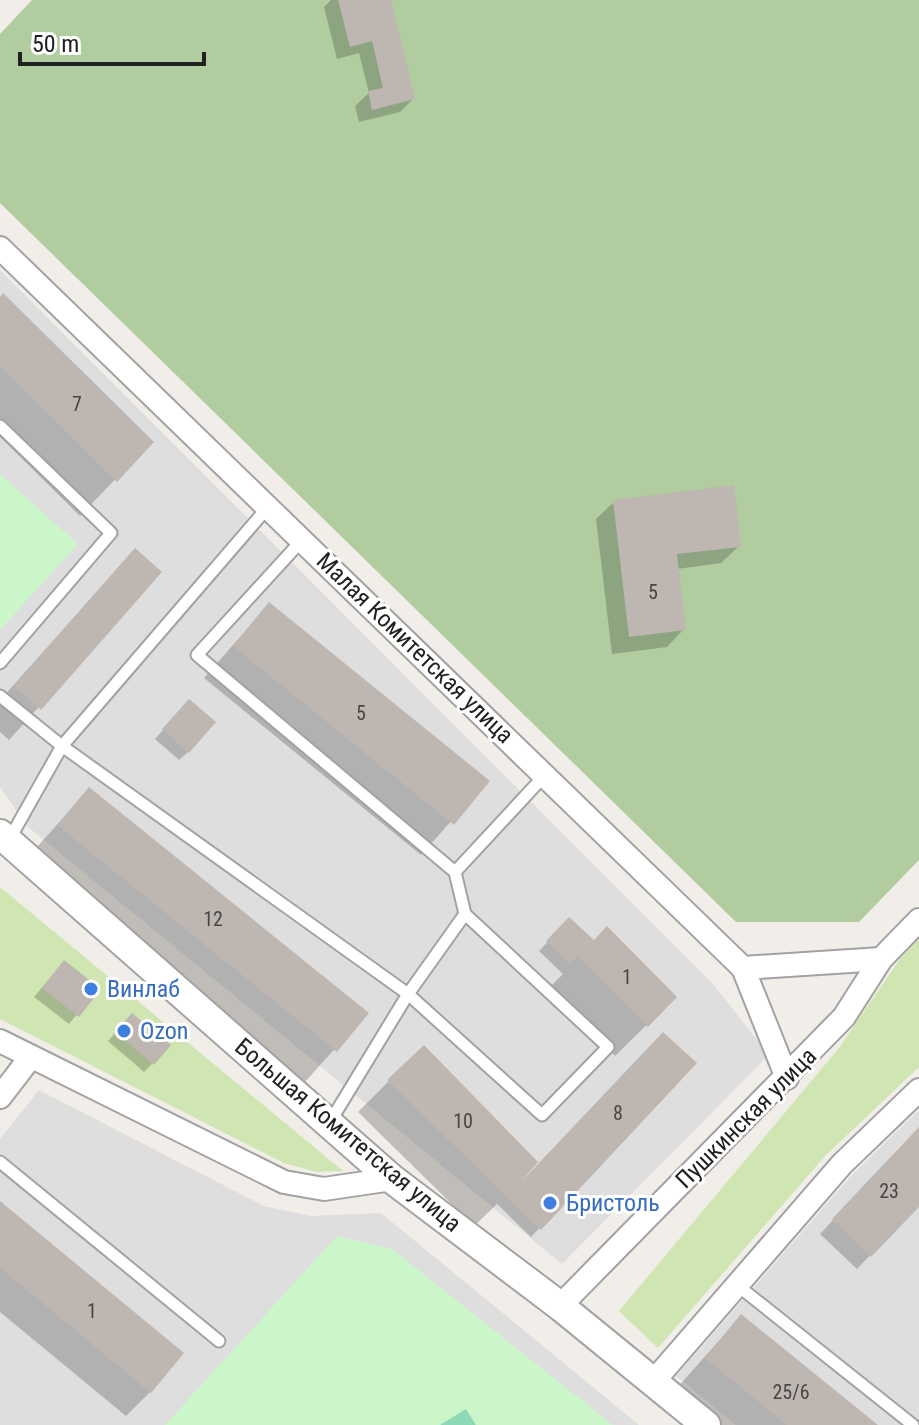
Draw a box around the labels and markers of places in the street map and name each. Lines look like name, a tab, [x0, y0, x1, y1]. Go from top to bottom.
place label: Винлаб	[107, 975, 180, 1003]
marker: Винлаб	[82, 980, 100, 998]
place label: Ozon	[140, 1017, 188, 1045]
marker: Ozon	[115, 1022, 133, 1040]
place label: Бристоль	[566, 1189, 660, 1217]
marker: Бристоль	[541, 1194, 559, 1212]

